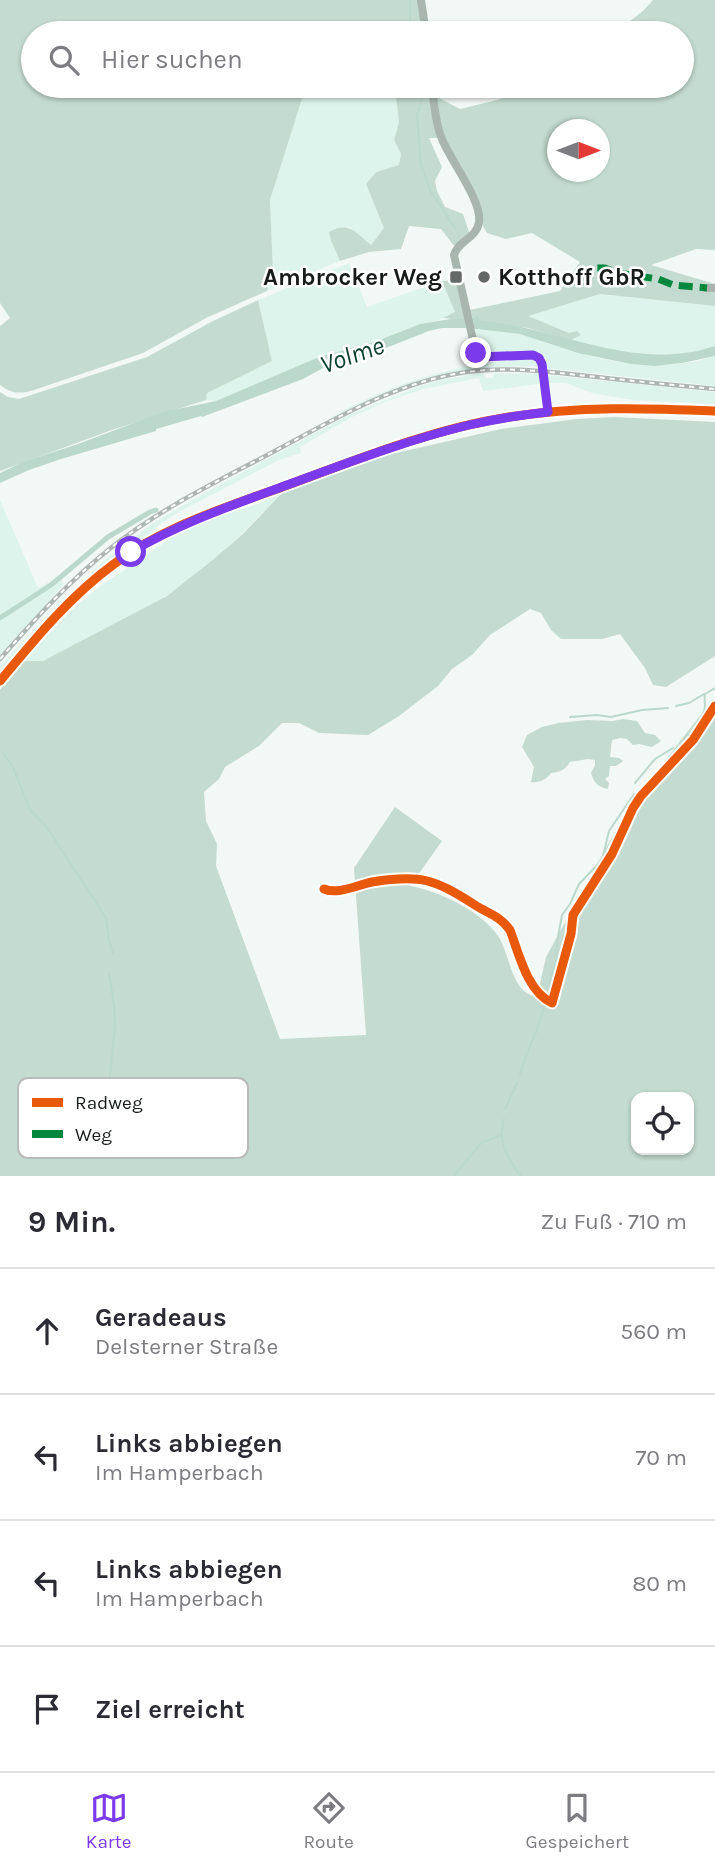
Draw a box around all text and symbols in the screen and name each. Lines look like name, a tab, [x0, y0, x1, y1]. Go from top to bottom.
search box	[21, 21, 694, 98]
icon: search	[45, 41, 83, 79]
text: Hier suchen	[101, 44, 243, 75]
north arrow	[547, 119, 610, 182]
place label: Ambrocker Weg	[263, 263, 442, 291]
place label: Kotthoff GbR	[498, 263, 645, 291]
marker: Ambrocker Weg	[448, 269, 464, 285]
marker: Kotthoff GbR	[476, 269, 492, 285]
water label: Volme	[316, 330, 388, 380]
route end	[460, 337, 491, 368]
route start	[115, 536, 146, 567]
legend	[18, 1078, 248, 1158]
text: Radweg	[75, 1092, 143, 1114]
map controls	[631, 1092, 694, 1155]
button: locate	[631, 1092, 694, 1155]
text: Weg	[75, 1124, 112, 1146]
text: 9 Min.	[28, 1204, 115, 1240]
text: Zu Fuß · 710 m	[540, 1208, 687, 1235]
text: Geradeaus	[95, 1302, 227, 1333]
icon: ahead	[28, 1312, 66, 1350]
text: 560 m	[620, 1318, 687, 1345]
text: Delsterner Straße	[95, 1333, 278, 1360]
text: Links abbiegen	[95, 1428, 283, 1459]
icon: left	[28, 1438, 66, 1476]
text: 70 m	[636, 1444, 687, 1471]
text: Im Hamperbach	[95, 1459, 264, 1486]
text: Links abbiegen	[95, 1554, 283, 1585]
icon: left	[28, 1564, 66, 1602]
text: 80 m	[632, 1570, 687, 1597]
text: Im Hamperbach	[95, 1585, 264, 1612]
icon: arrive	[28, 1690, 66, 1728]
text: Ziel erreicht	[95, 1694, 245, 1725]
tab: Karte	[86, 1789, 132, 1853]
tab: Route	[303, 1789, 354, 1853]
tab: Gespeichert	[526, 1789, 629, 1853]

